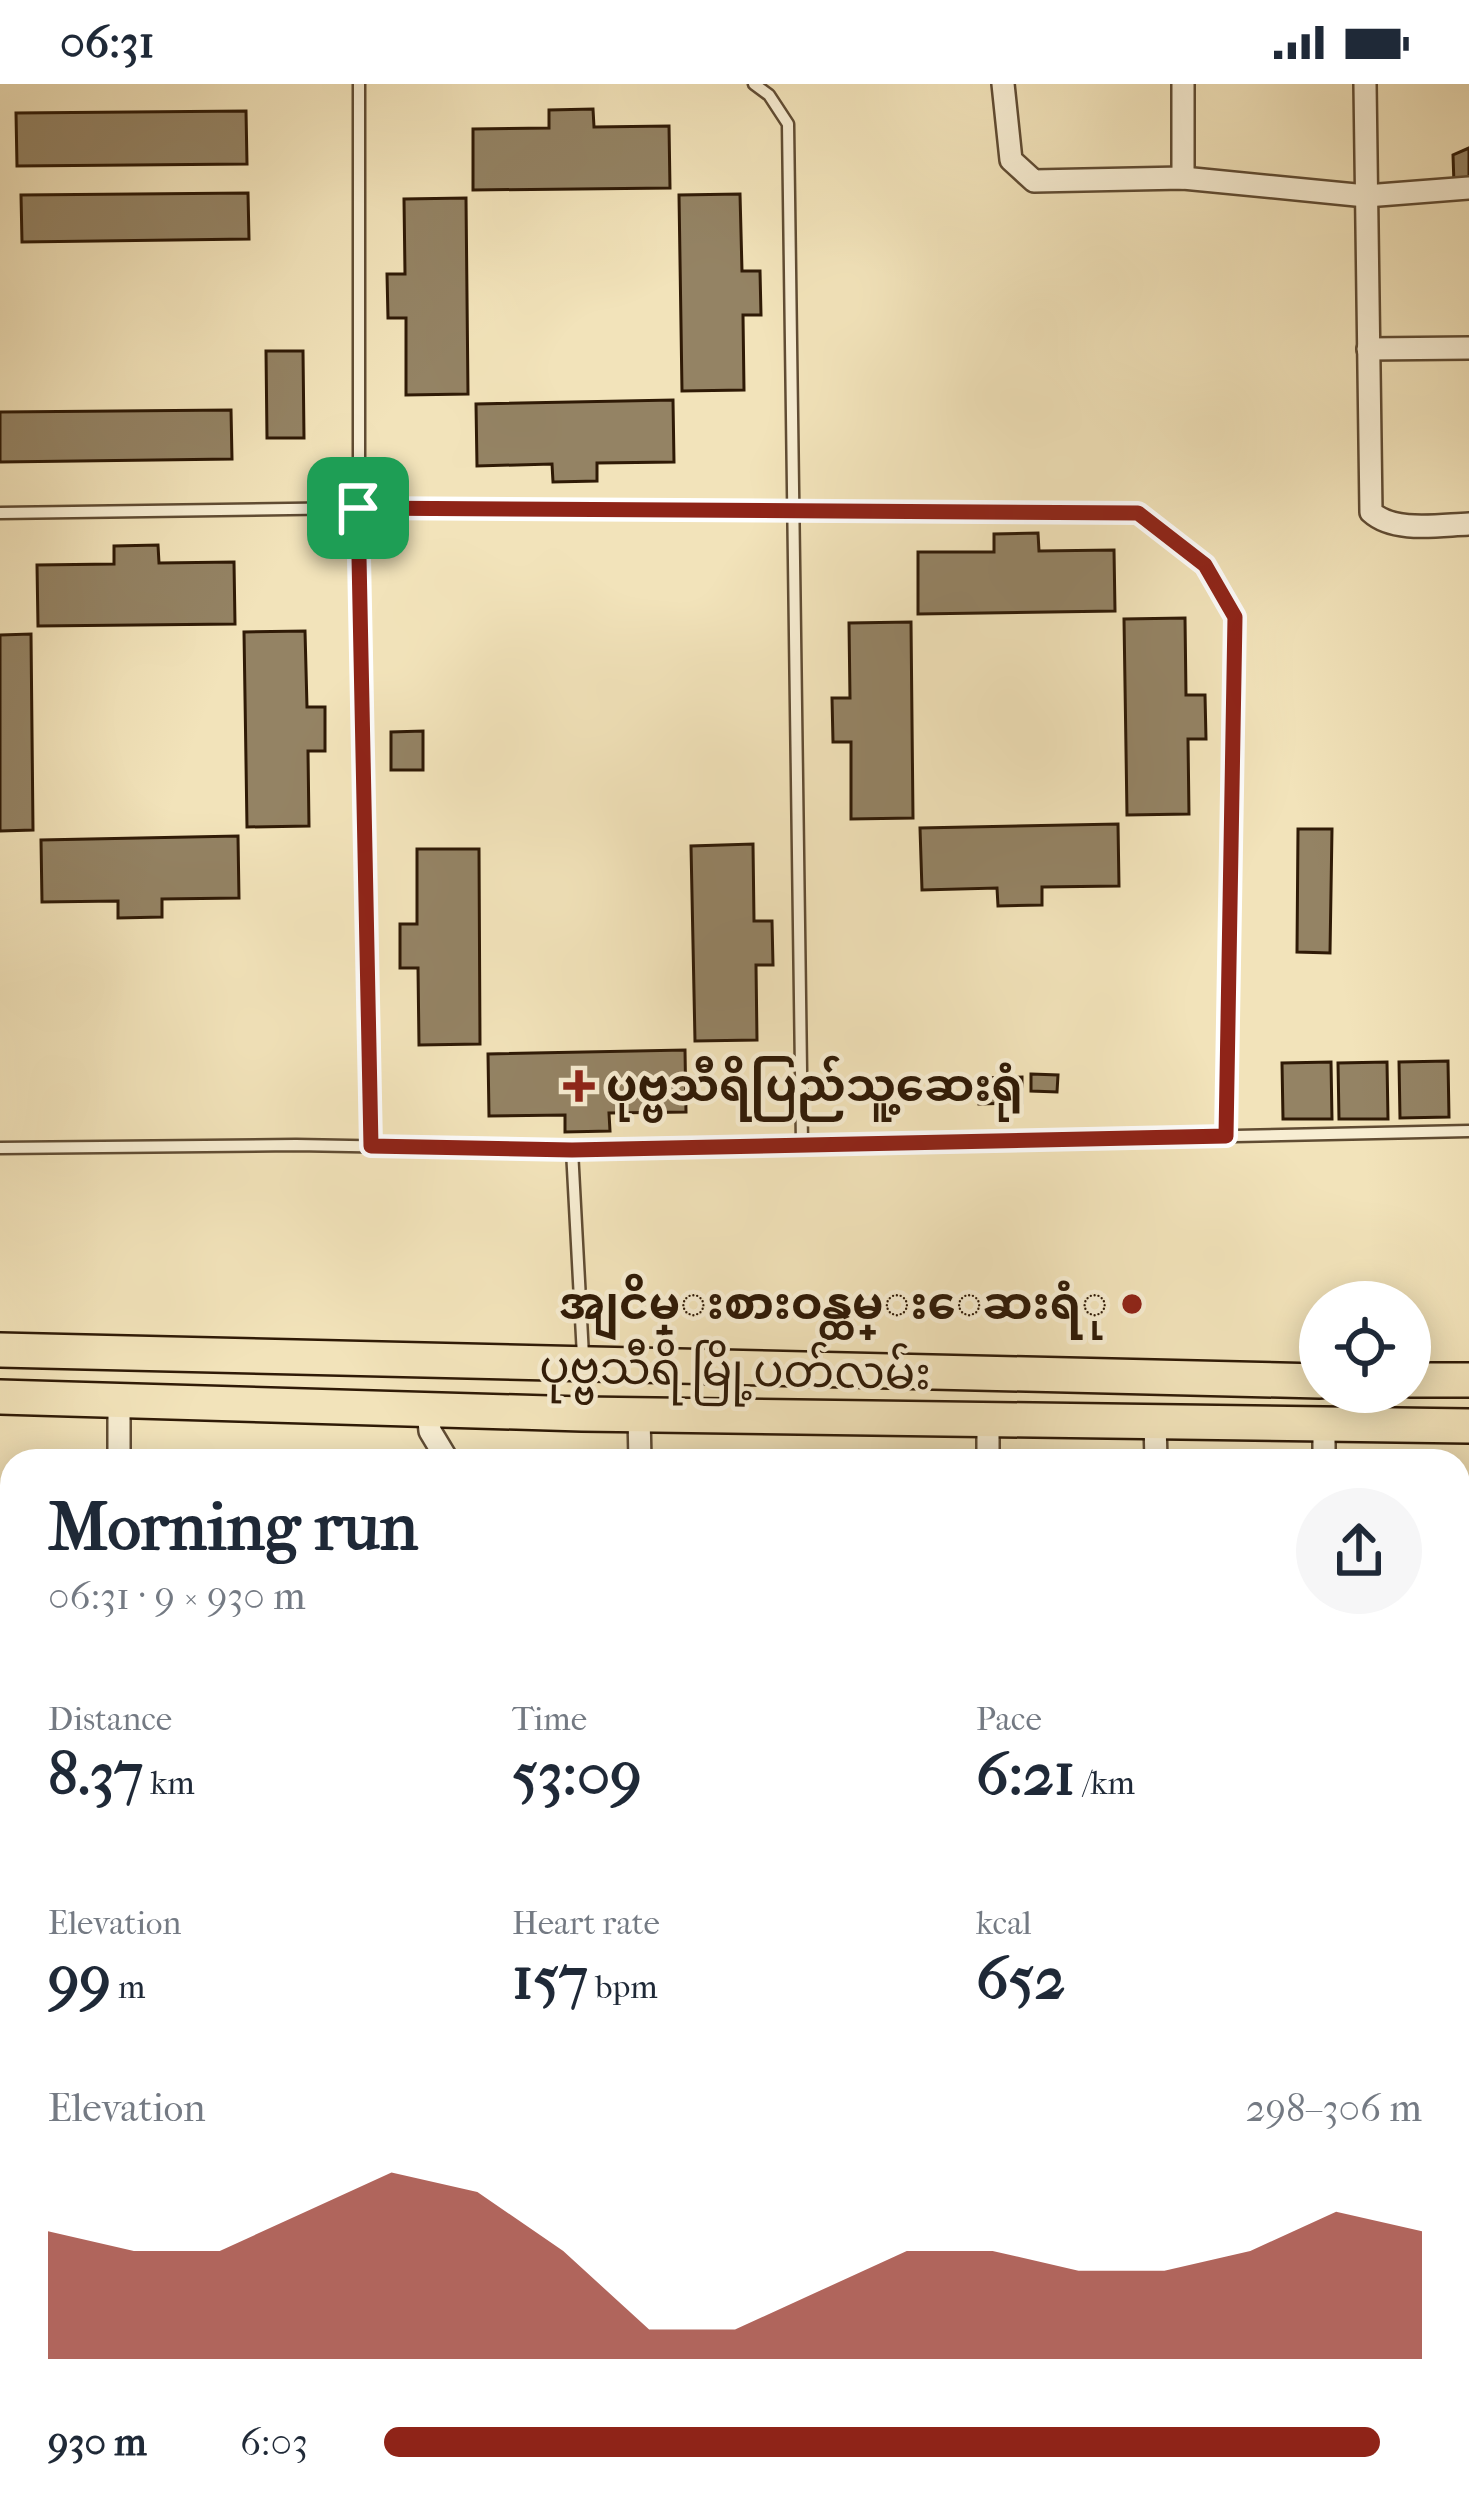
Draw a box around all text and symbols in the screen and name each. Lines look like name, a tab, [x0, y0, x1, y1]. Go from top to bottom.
text: 06:31	[60, 16, 155, 69]
pin	[307, 457, 409, 559]
icon: arrive	[325, 475, 391, 541]
place label: ပုဗ္ဗသီရိပြည်သူ့ဆေးရုံ	[606, 1055, 1023, 1123]
marker: ပုဗ္ဗသီရိပြည်သူ့ဆေးရုံ	[563, 1070, 595, 1102]
place label: အျငိမ္းစားဝန္ထမ္းေဆးရံု	[559, 1273, 1108, 1341]
map controls	[1299, 1281, 1431, 1413]
button: locate	[1299, 1281, 1431, 1413]
marker: အျငိမ္းစားဝန္ထမ္းေဆးရံု	[1119, 1291, 1145, 1317]
street label: ပုဗ္ဗသီရိ မြို့ပတ်လမ်း	[539, 1335, 931, 1411]
button: share	[1296, 1488, 1422, 1614]
text: Morning run	[48, 1489, 418, 1566]
text: 06:31 · 9 × 930 m	[48, 1573, 306, 1619]
text: Distance	[48, 1700, 172, 1739]
text: Time	[512, 1700, 587, 1739]
text: Pace	[976, 1700, 1042, 1739]
text: 8.37	[48, 1739, 143, 1810]
text: 53:09	[512, 1739, 642, 1810]
text: 6:21	[976, 1739, 1075, 1810]
text: km	[143, 1764, 195, 1803]
text: /km	[1075, 1764, 1135, 1803]
text: Elevation	[48, 1904, 181, 1943]
text: Heart rate	[512, 1904, 660, 1943]
text: kcal	[976, 1904, 1032, 1943]
text: 99	[48, 1943, 111, 2014]
text: 157	[512, 1943, 588, 2014]
text: 652	[976, 1943, 1065, 2014]
text: m	[111, 1968, 145, 2007]
text: bpm	[588, 1968, 658, 2007]
text: Elevation	[48, 2085, 206, 2131]
text: 298–306 m	[1245, 2085, 1422, 2131]
text: 930 m	[48, 2419, 147, 2465]
text: 6:03	[240, 2419, 308, 2465]

